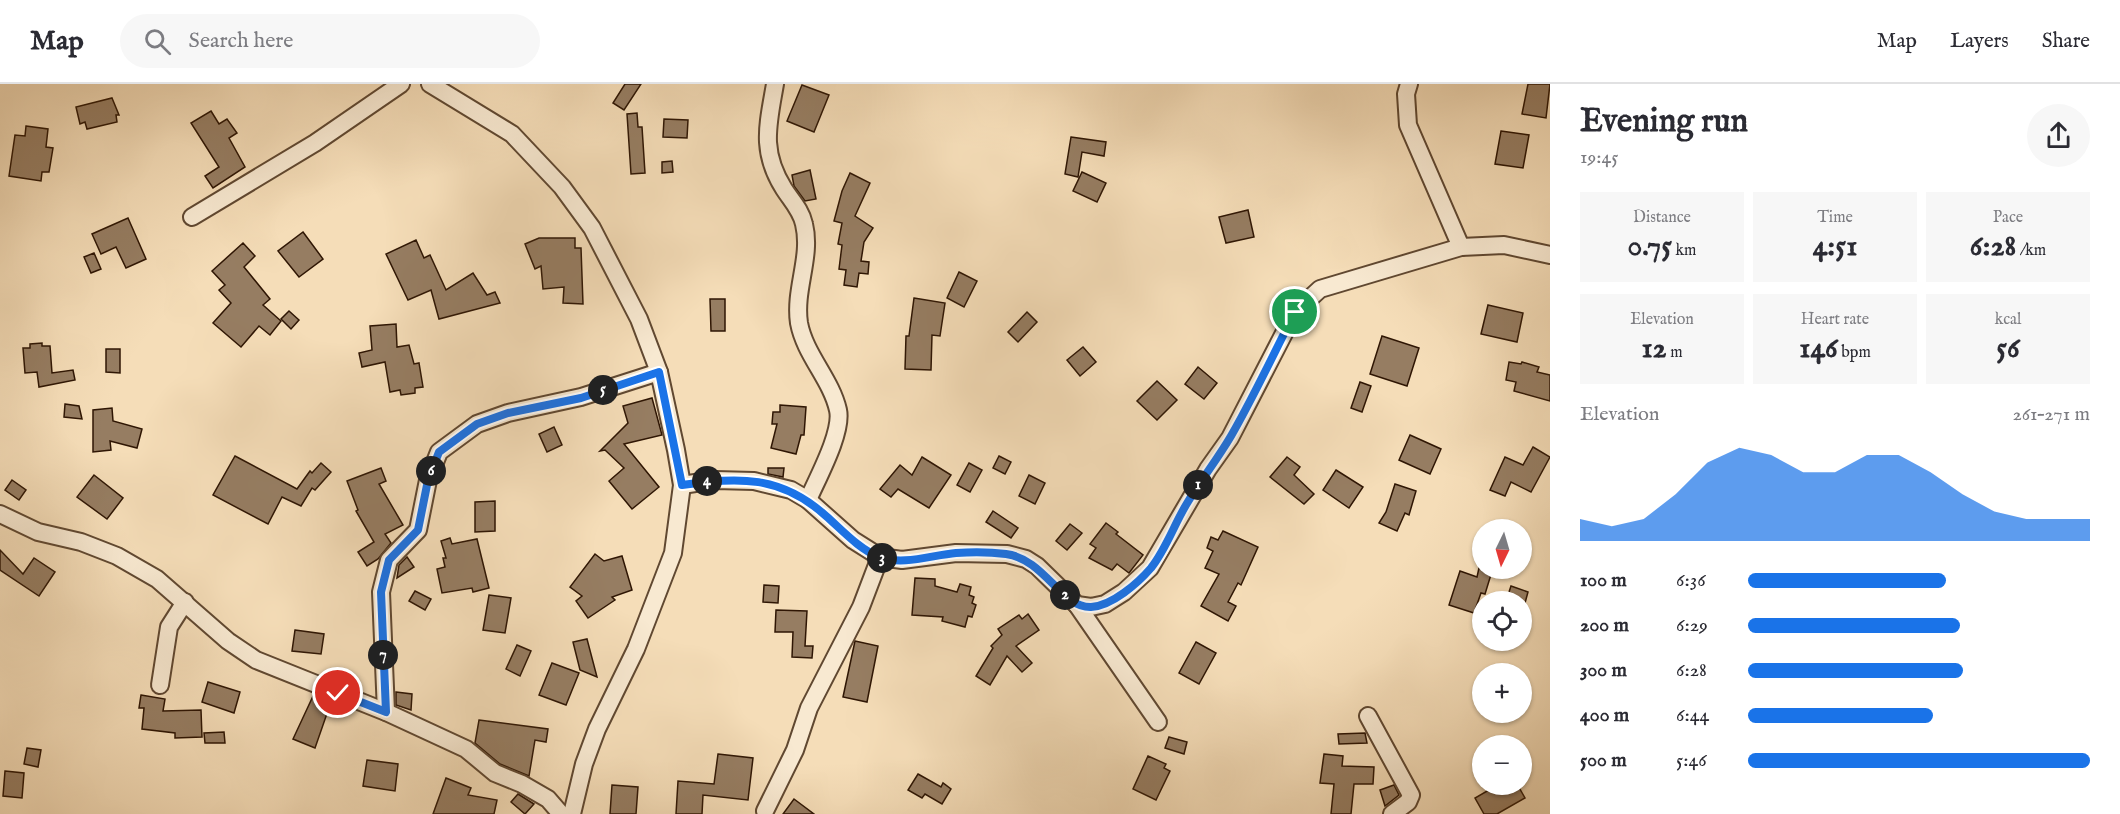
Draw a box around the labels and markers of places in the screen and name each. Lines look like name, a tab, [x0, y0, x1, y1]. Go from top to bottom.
pin	[1269, 286, 1320, 337]
pin: 5	[588, 375, 618, 405]
pin: 6	[416, 456, 446, 486]
pin: 4	[692, 466, 722, 496]
pin: 1	[1183, 470, 1213, 500]
pin: 3	[867, 543, 897, 573]
pin: 2	[1050, 580, 1080, 610]
pin: 7	[368, 640, 398, 670]
pin	[312, 667, 363, 718]

